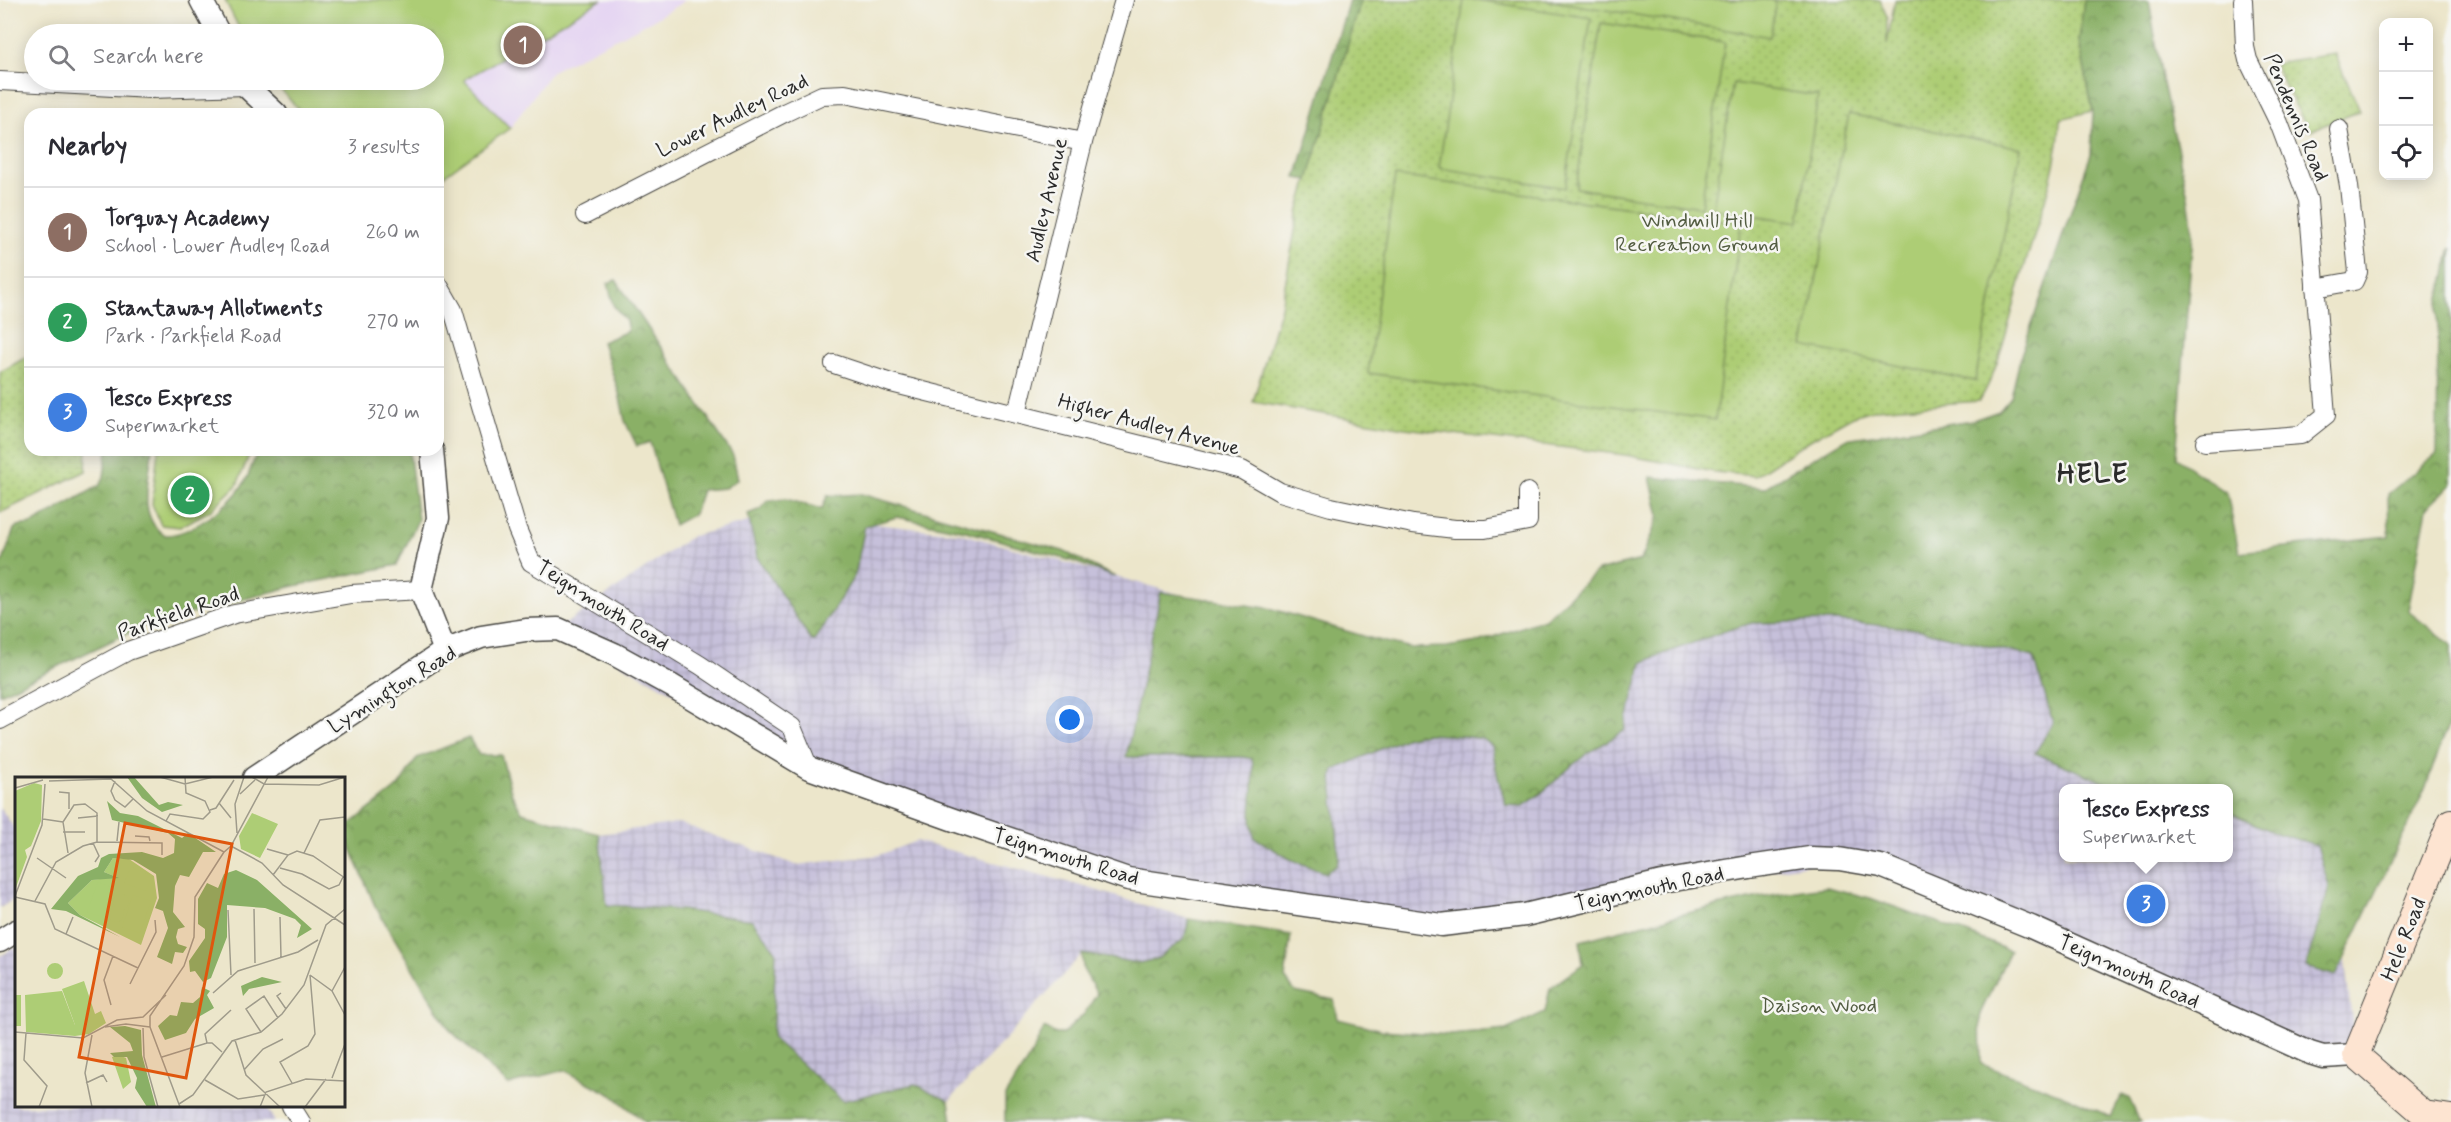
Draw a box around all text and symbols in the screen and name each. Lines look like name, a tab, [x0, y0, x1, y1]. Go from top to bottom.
map controls	[2379, 18, 2433, 180]
button: +	[2379, 18, 2433, 72]
pin: 1	[504, 22, 542, 68]
search box	[24, 24, 444, 90]
icon: search	[45, 41, 78, 74]
text: Search here	[93, 43, 204, 71]
street label: Pendennis Road	[2257, 49, 2336, 186]
street label: Lower Audley Road	[652, 67, 813, 165]
button: −	[2379, 72, 2433, 126]
button: locate	[2379, 126, 2433, 180]
text: Nearby	[48, 130, 127, 164]
text: 3 results	[348, 134, 420, 161]
street label: Audley Avenue	[1019, 135, 1075, 265]
text: Torquay Academy	[105, 205, 270, 233]
park label: Windmill Hill Recreation Ground	[1615, 207, 1779, 259]
text: 1	[63, 219, 72, 246]
text: 260 m	[366, 219, 420, 246]
text: School · Lower Audley Road	[105, 233, 330, 260]
text: Stantaway Allotments	[105, 295, 322, 323]
text: 2	[63, 309, 72, 336]
text: 270 m	[367, 309, 420, 336]
text: Park · Parkfield Road	[105, 323, 281, 350]
text: Tesco Express	[105, 385, 232, 413]
street label: Higher Audley Avenue	[1054, 387, 1243, 465]
text: 3	[63, 399, 72, 426]
text: 320 m	[367, 399, 420, 426]
text: Supermarket	[105, 413, 219, 440]
district label: HELE	[2057, 457, 2129, 492]
pin: 2	[170, 472, 210, 518]
street label: Teignmouth Road	[531, 554, 674, 658]
street label: Parkfield Road	[114, 580, 243, 648]
street label: Lymington Road	[323, 639, 463, 742]
your location	[1055, 705, 1084, 734]
inset map	[15, 777, 345, 1107]
popup	[2059, 784, 2233, 862]
text: Tesco Express	[2082, 796, 2210, 824]
street label: Teignmouth Road	[989, 821, 1143, 893]
text: Supermarket	[2082, 824, 2197, 851]
street label: Teignmouth Road	[1572, 859, 1727, 918]
pin: 3	[2126, 882, 2166, 926]
street label: Hele Road	[2375, 894, 2433, 985]
street label: Teignmouth Road	[2053, 928, 2204, 1016]
park label: Daison Wood	[1761, 992, 1877, 1020]

